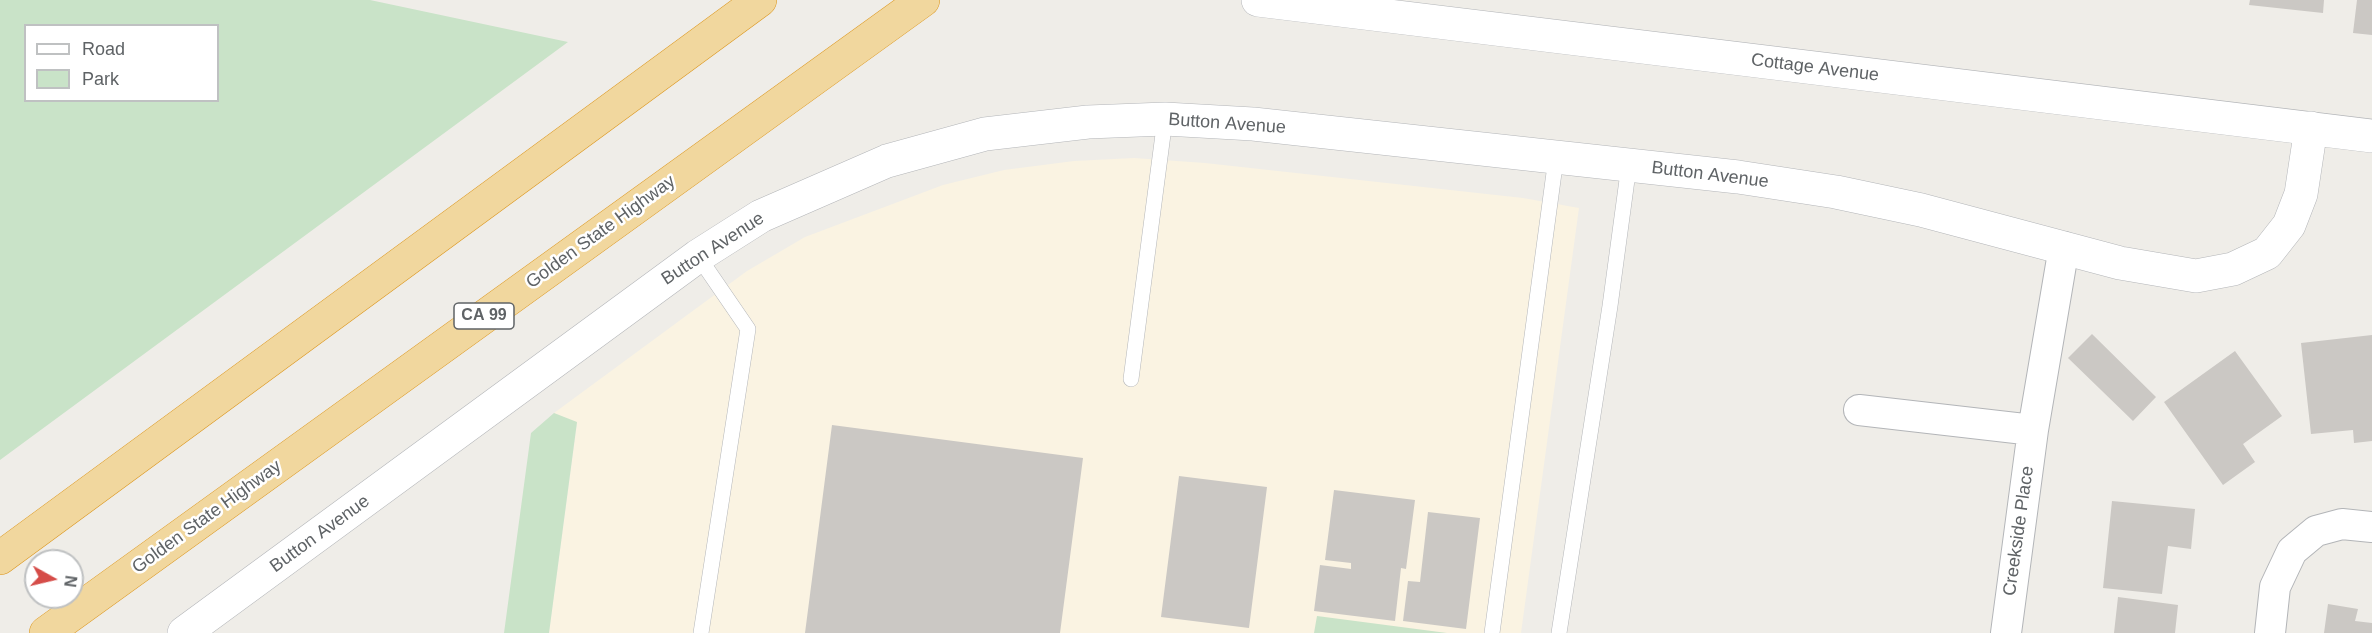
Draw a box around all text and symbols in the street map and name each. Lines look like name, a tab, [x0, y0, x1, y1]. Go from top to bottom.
legend	[24, 24, 219, 102]
text: Road	[82, 39, 125, 59]
street label: Cottage Avenue	[1750, 49, 1880, 87]
text: Park	[82, 69, 119, 89]
street label: Button Avenue	[1168, 109, 1286, 139]
street label: Button Avenue	[1650, 157, 1770, 193]
street label: Golden State Highway	[522, 171, 680, 293]
street label: Button Avenue	[658, 208, 768, 290]
road number: CA 99	[454, 303, 514, 329]
street label: Golden State Highway	[128, 456, 286, 578]
street label: Creekside Place	[1999, 465, 2039, 597]
street label: Button Avenue	[266, 491, 374, 577]
north arrow	[24, 549, 84, 609]
text: N	[61, 574, 80, 588]

